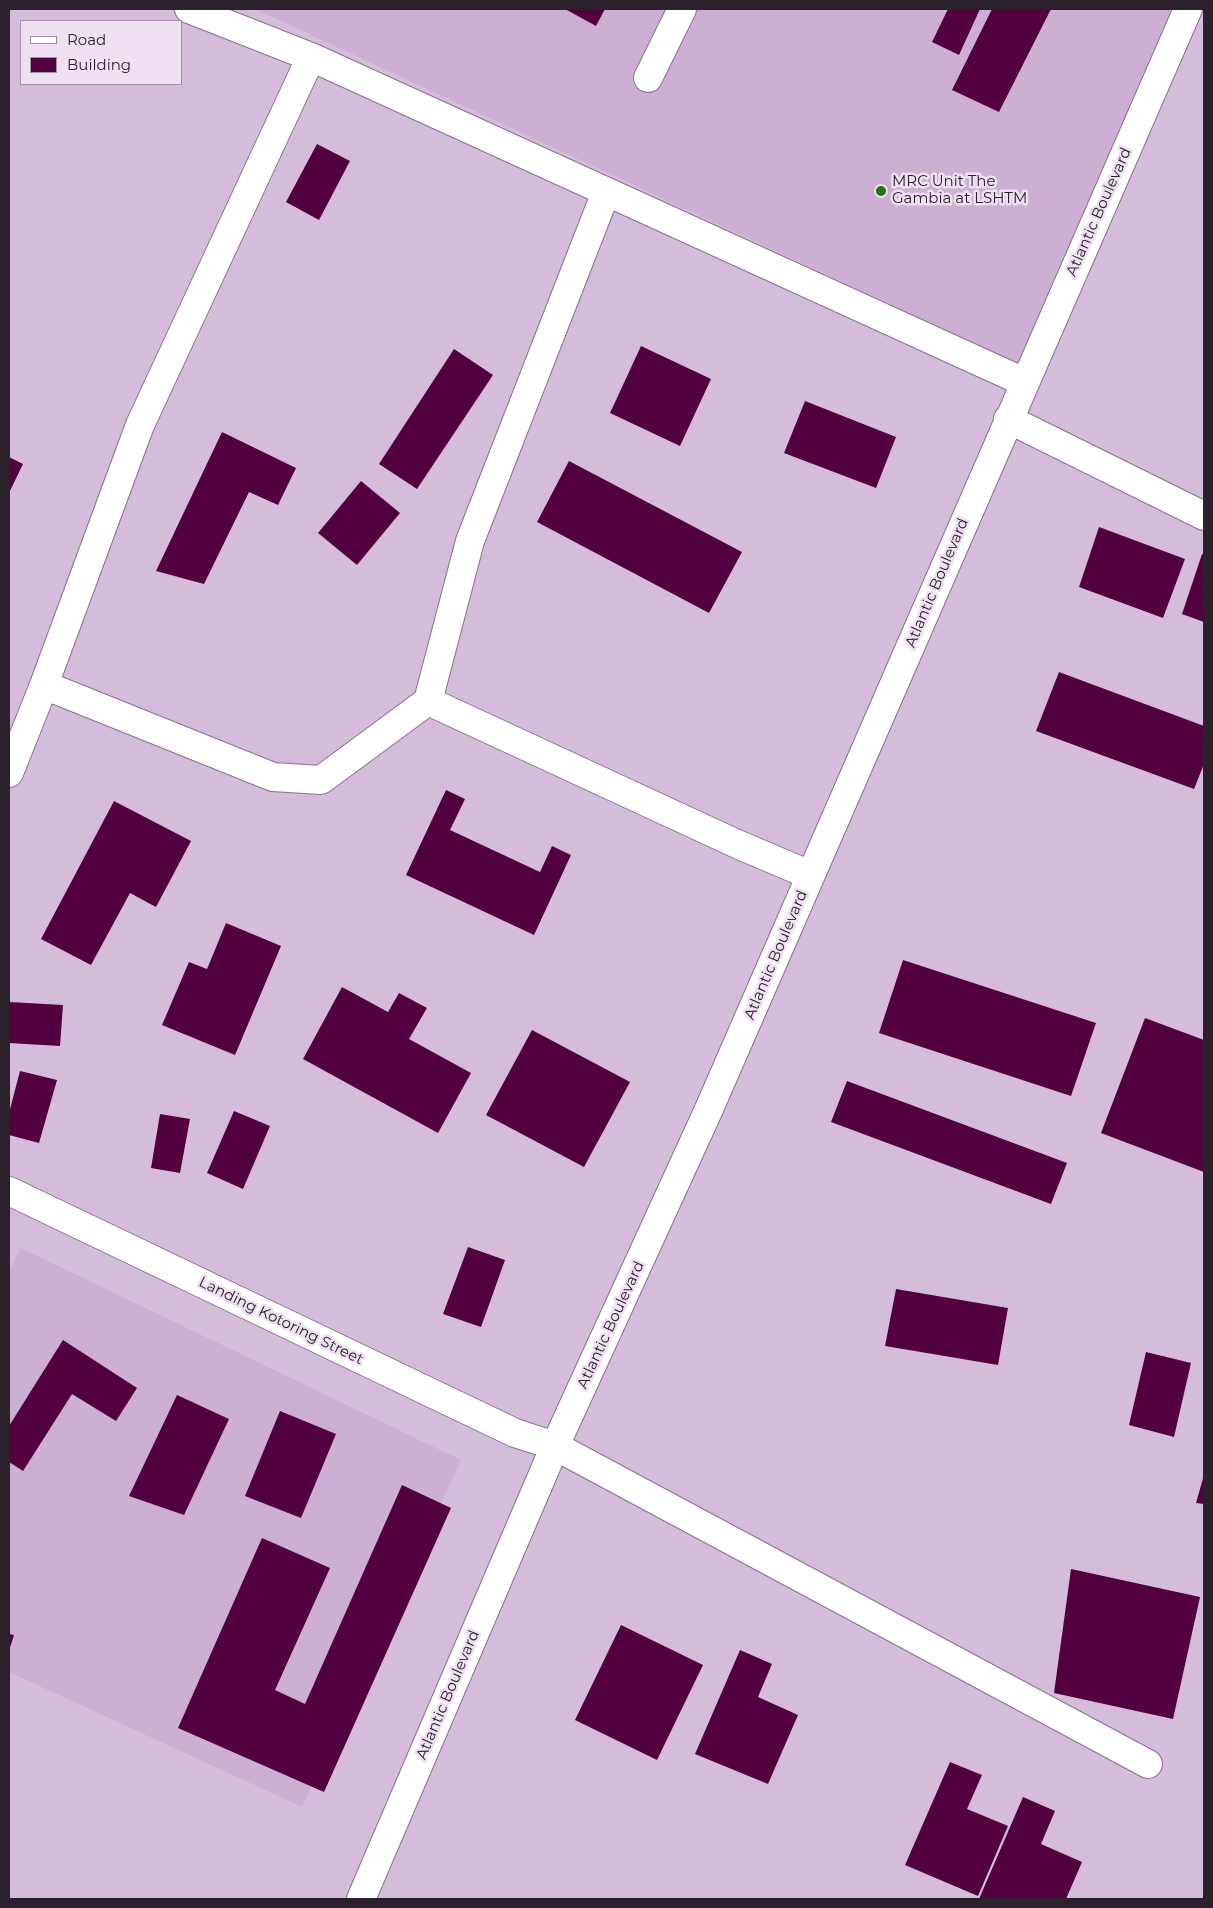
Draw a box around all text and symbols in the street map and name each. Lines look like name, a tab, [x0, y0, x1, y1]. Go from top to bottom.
legend	[20, 20, 182, 85]
text: Road	[67, 30, 106, 49]
text: Building	[67, 55, 131, 74]
street label: Atlantic Boulevard	[1063, 145, 1135, 279]
place label: MRC Unit The Gambia at LSHTM	[892, 173, 1027, 208]
marker: MRC Unit The Gambia at LSHTM	[874, 184, 888, 198]
street label: Atlantic Boulevard	[902, 516, 972, 650]
street label: Atlantic Boulevard	[741, 888, 811, 1022]
street label: Atlantic Boulevard	[574, 1258, 648, 1392]
street label: Landing Kotoring Street	[196, 1273, 366, 1369]
street label: Atlantic Boulevard	[413, 1628, 483, 1762]

